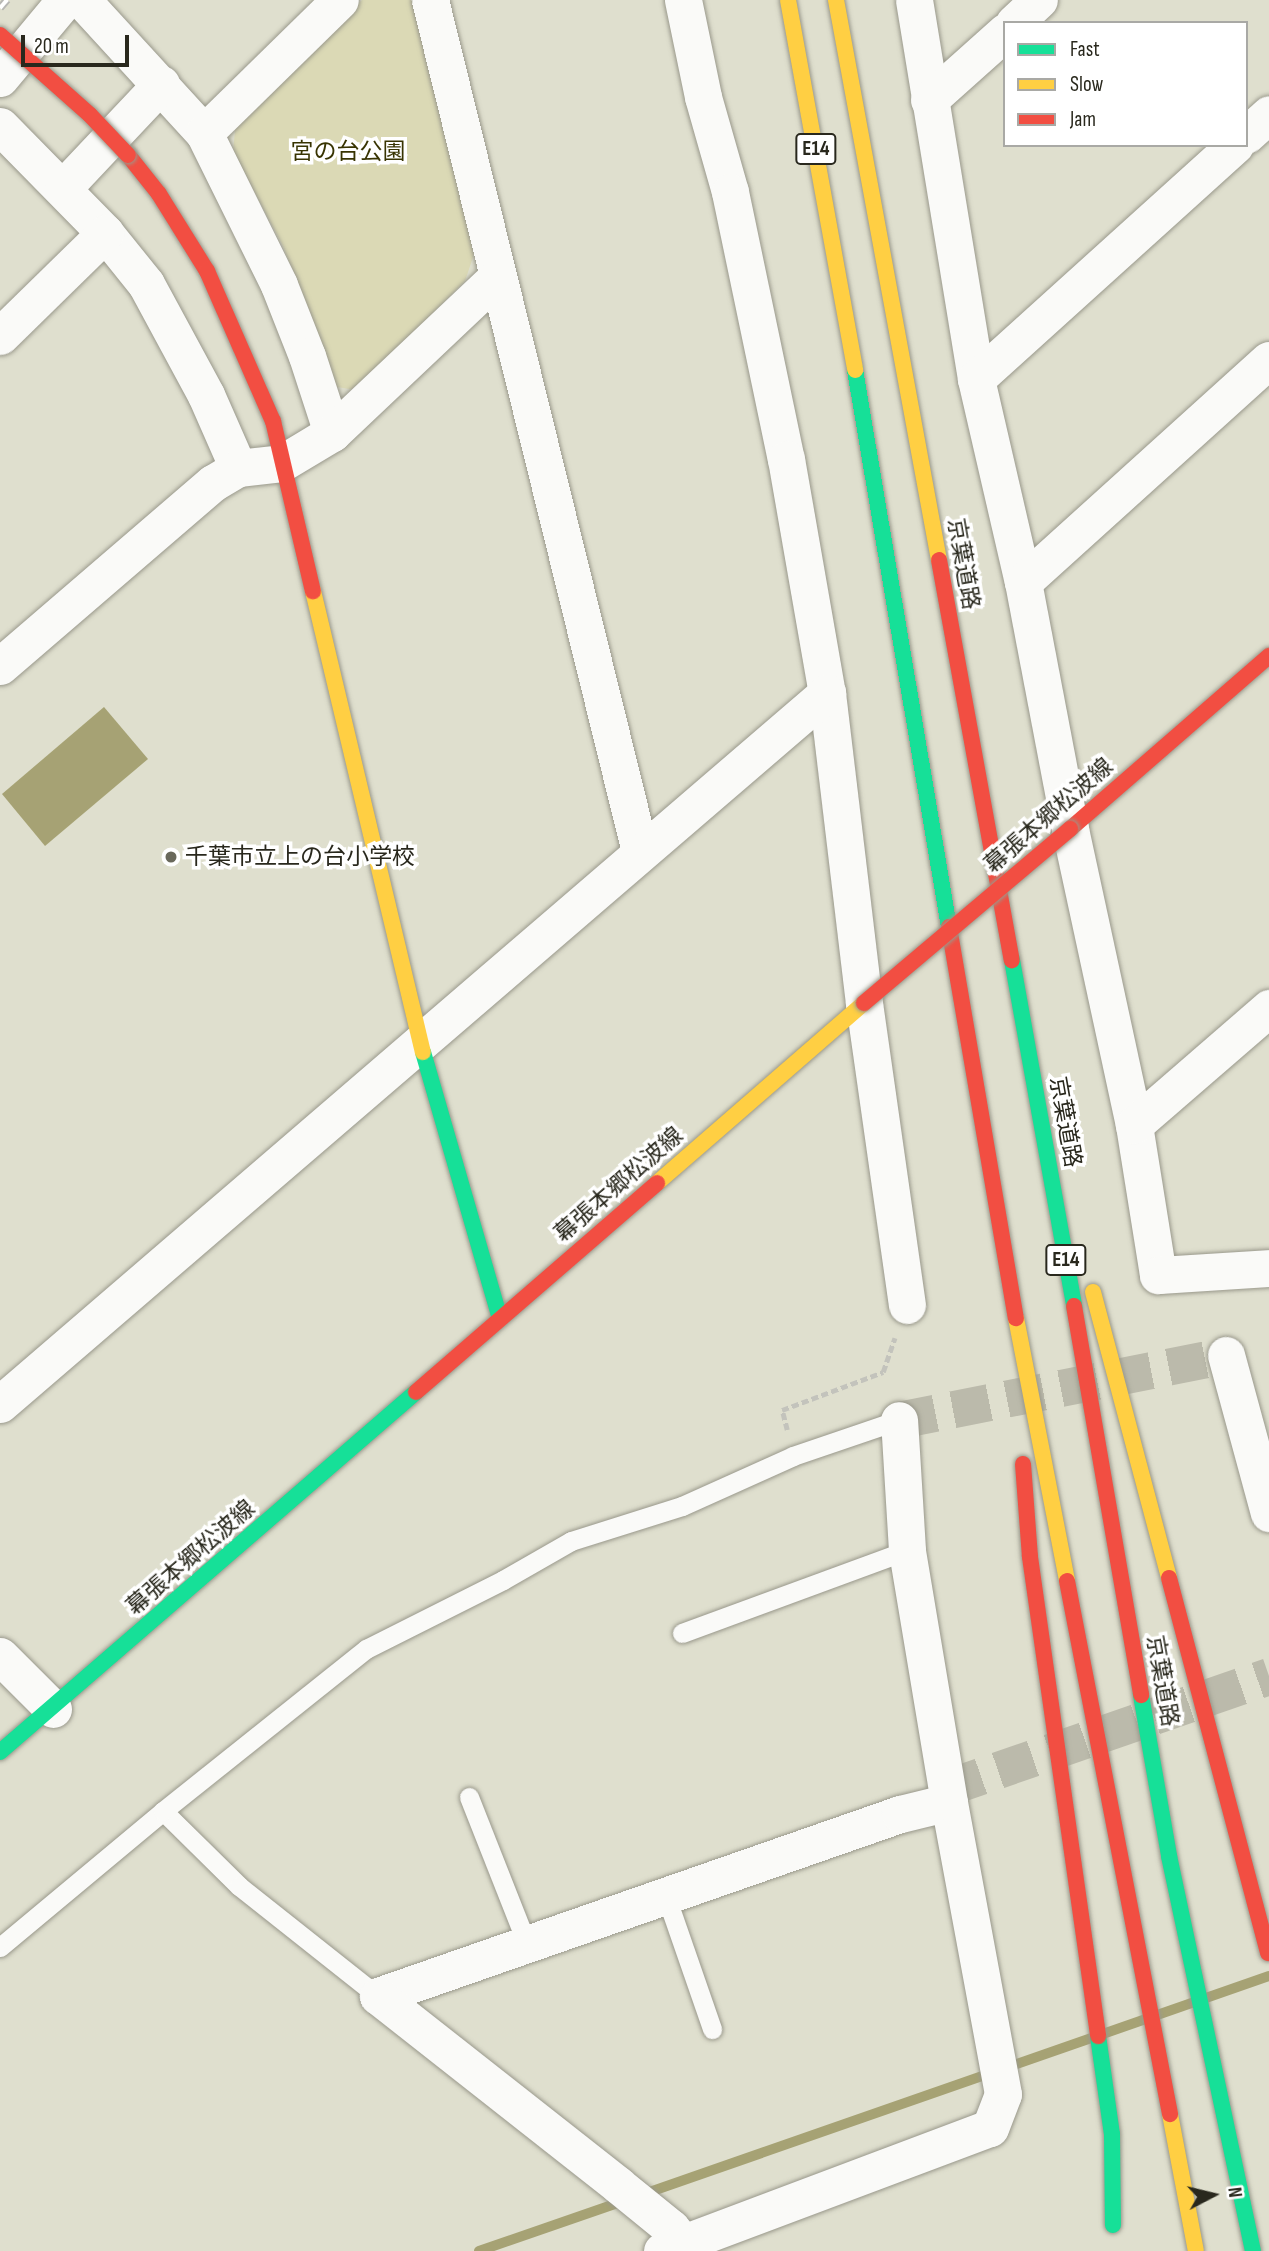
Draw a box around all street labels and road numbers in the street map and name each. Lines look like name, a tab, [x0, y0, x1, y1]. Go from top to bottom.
road number: E14	[795, 132, 837, 166]
street label: 京葉道路	[941, 516, 985, 612]
street label: 幕張本郷松波線	[979, 753, 1119, 879]
street label: 京葉道路	[1043, 1074, 1087, 1170]
street label: 幕張本郷松波線	[549, 1122, 689, 1248]
road number: E14	[1045, 1242, 1087, 1278]
street label: 幕張本郷松波線	[121, 1495, 261, 1621]
street label: 京葉道路	[1140, 1633, 1184, 1729]

